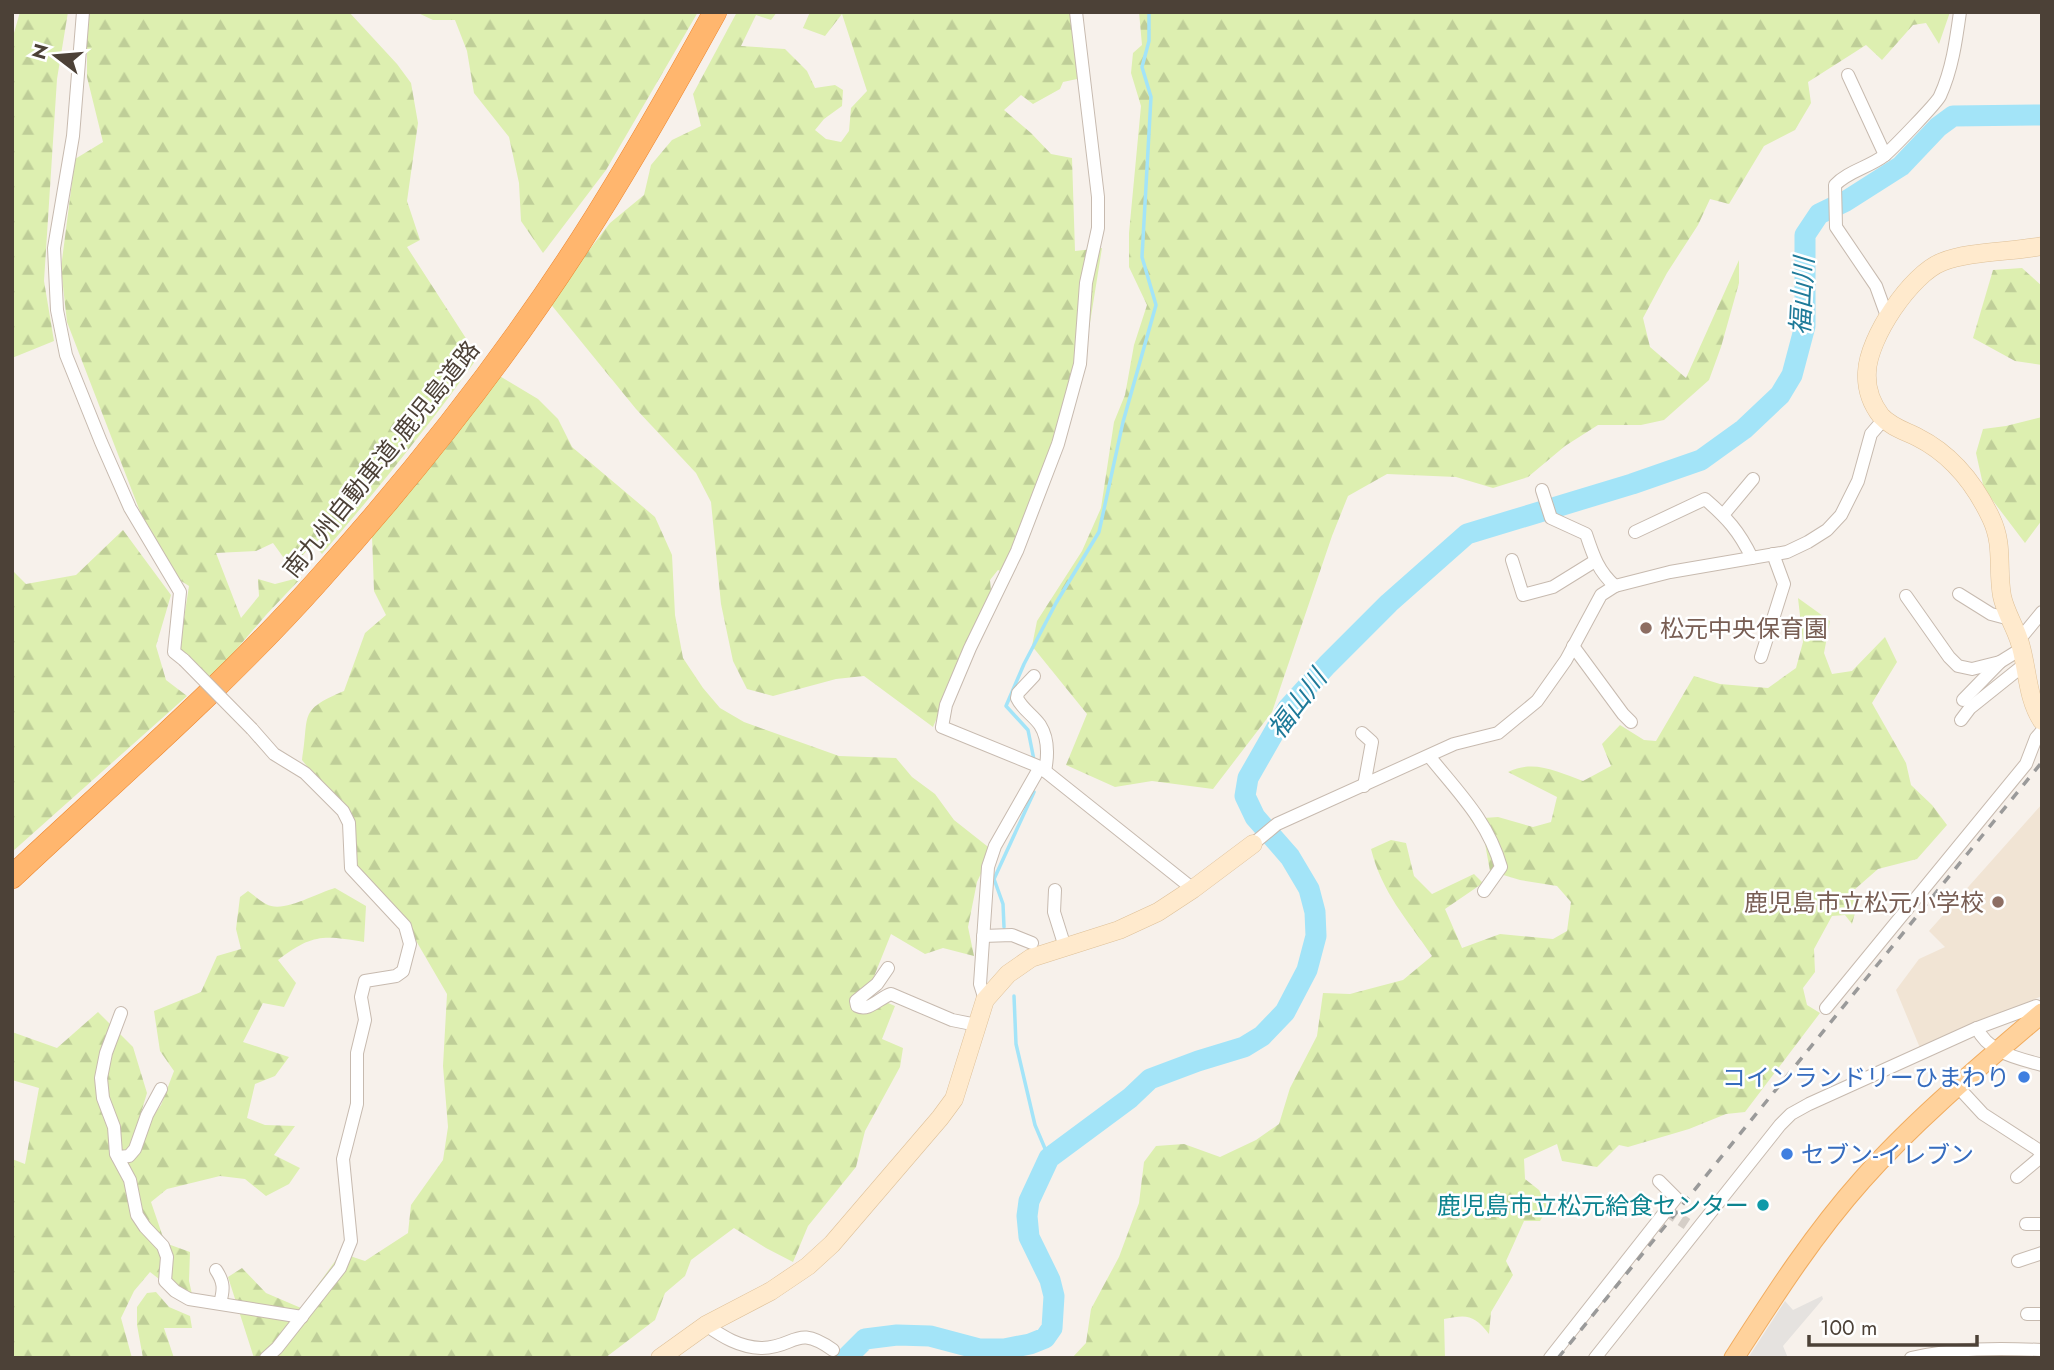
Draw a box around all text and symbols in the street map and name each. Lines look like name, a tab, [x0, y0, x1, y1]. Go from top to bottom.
north arrow	[21, 21, 91, 91]
text: N	[25, 40, 55, 62]
water label: 福山川	[1781, 253, 1823, 336]
street label: 南九州自動車道;鹿児島道路	[274, 333, 488, 585]
place label: 松元中央保育園	[1660, 611, 1828, 646]
marker: 松元中央保育園	[1638, 620, 1654, 636]
water label: 福山川	[1258, 659, 1337, 747]
place label: 鹿児島市立松元小学校	[1744, 885, 1984, 920]
marker: 鹿児島市立松元小学校	[1990, 894, 2006, 910]
place label: コインランドリーひまわり	[1722, 1060, 2010, 1095]
marker: コインランドリーひまわり	[2016, 1069, 2032, 1085]
place label: セブン-イレブン	[1801, 1137, 1974, 1172]
marker: セブン-イレブン	[1779, 1146, 1795, 1162]
place label: 鹿児島市立松元給食センター	[1437, 1188, 1749, 1223]
marker: 鹿児島市立松元給食センター	[1755, 1197, 1771, 1213]
scale bar	[1809, 1304, 1977, 1348]
text: 100 m	[1820, 1313, 1877, 1343]

